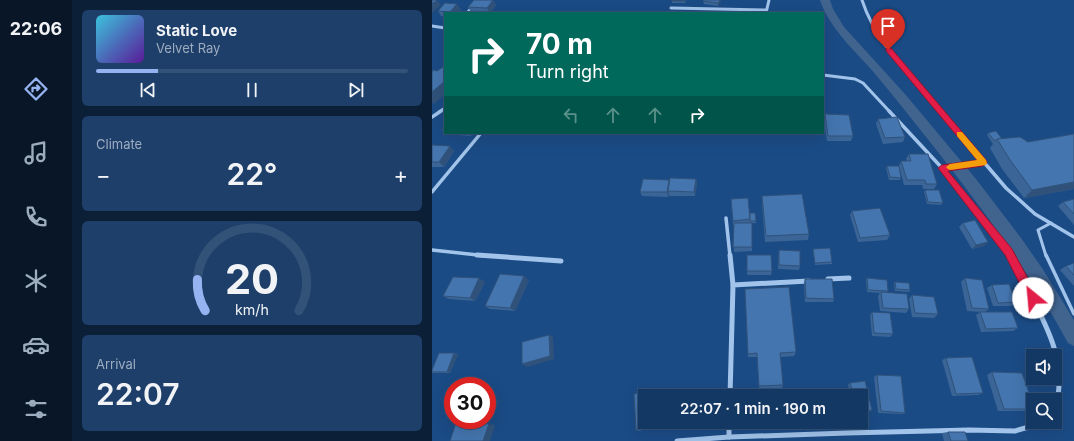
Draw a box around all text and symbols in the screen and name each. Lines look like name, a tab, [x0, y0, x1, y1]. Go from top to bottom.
pin	[871, 9, 905, 50]
icon: arrive	[877, 15, 899, 37]
text: 22:06	[10, 18, 62, 39]
text: Static Love	[156, 21, 237, 40]
text: 70 m	[526, 27, 593, 61]
icon: right	[460, 28, 512, 80]
text: Velvet Ray	[156, 40, 220, 56]
text: Turn right	[526, 61, 609, 82]
icon: directions	[22, 75, 50, 103]
icon: previous	[137, 79, 159, 101]
icon: pause	[241, 79, 263, 101]
icon: next	[345, 79, 367, 101]
icon: left	[560, 104, 582, 126]
icon: ahead	[602, 104, 624, 126]
icon: ahead	[644, 104, 666, 126]
icon: right	[686, 104, 708, 126]
text: Climate	[96, 136, 142, 152]
icon: music	[22, 139, 50, 167]
text: 22°	[226, 156, 278, 192]
text: −	[96, 162, 111, 188]
text: +	[393, 162, 408, 188]
icon: phone	[22, 203, 50, 231]
text: 20	[225, 254, 279, 304]
icon: climate	[22, 267, 50, 295]
position arrow	[1012, 277, 1054, 319]
text: km/h	[235, 301, 269, 318]
icon: car	[22, 331, 50, 359]
map controls	[1026, 349, 1062, 429]
button: sound	[1026, 349, 1062, 385]
text: Arrival	[96, 356, 136, 372]
text: 22:07	[96, 376, 179, 412]
speed limit sign: 30	[444, 377, 496, 429]
button: search	[1026, 393, 1062, 429]
icon: filters	[22, 395, 50, 423]
text: 22:07 · 1 min · 190 m	[680, 399, 826, 418]

